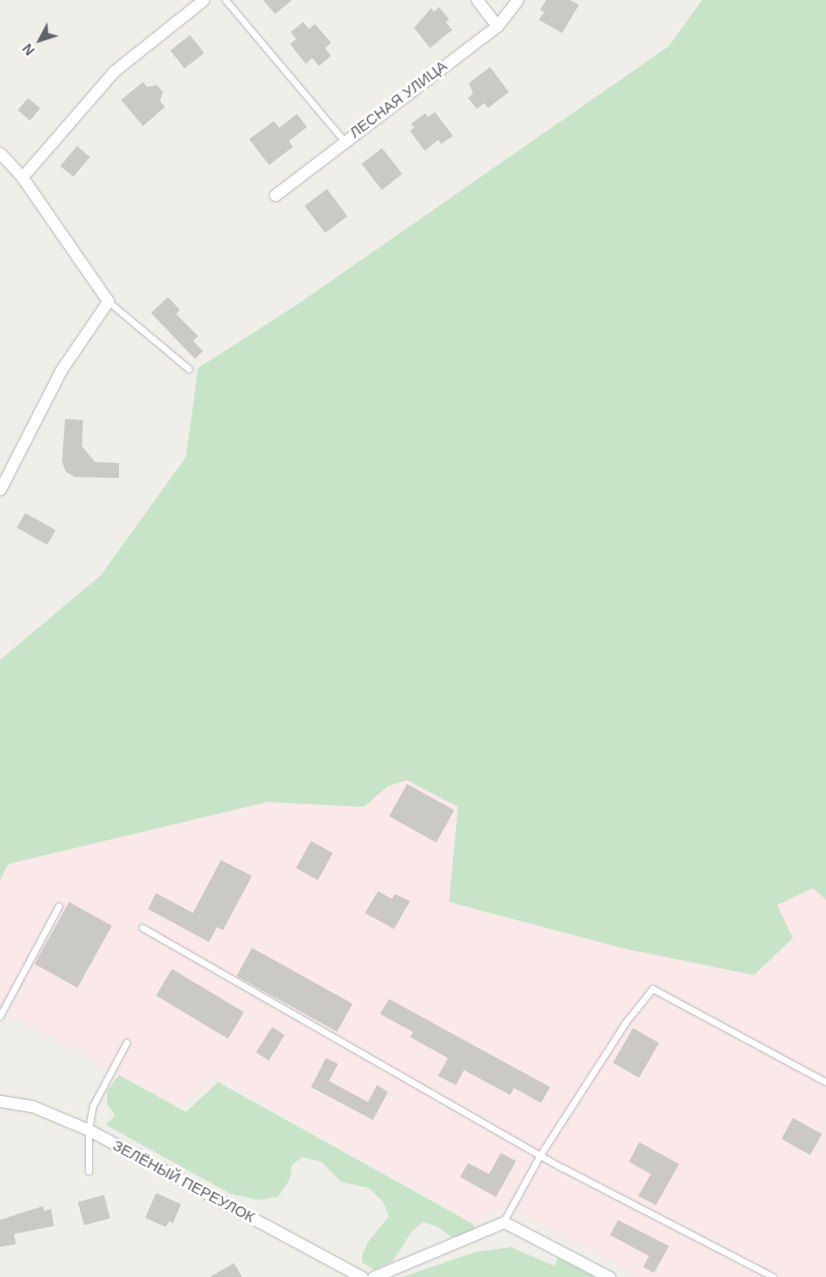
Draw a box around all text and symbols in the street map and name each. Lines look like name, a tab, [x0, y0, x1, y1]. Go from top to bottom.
north arrow	[15, 15, 65, 65]
text: N	[19, 41, 38, 59]
street label: ЛЕСНАЯ УЛИЦА	[346, 57, 450, 141]
street label: ЗЕЛЁНЫЙ ПЕРЕУЛОК	[110, 1136, 258, 1226]

